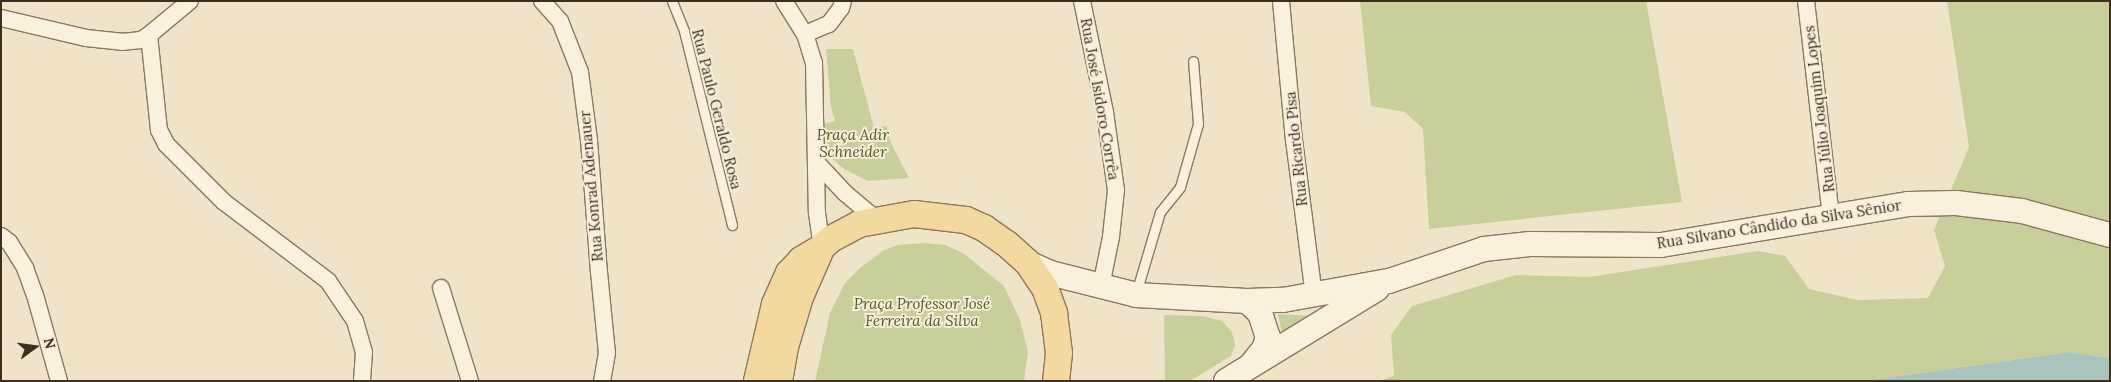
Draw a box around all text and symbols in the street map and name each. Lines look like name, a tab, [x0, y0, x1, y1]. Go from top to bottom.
street label: Rua José Isidoro Corrêa	[1077, 17, 1123, 181]
street label: Rua Júlio Joaquim Lopes	[1800, 24, 1838, 194]
street label: Rua Paulo Geraldo Rosa	[688, 27, 746, 191]
street label: Rua Ricardo Pisa	[1281, 91, 1311, 207]
street label: Rua Konrad Adenauer	[575, 110, 607, 262]
park label: Praça Adir Schneider	[817, 125, 889, 160]
street label: Rua Silvano Cândido da Silva Sênior	[1655, 196, 1903, 252]
park label: Praça Professor José Ferreira da Silva	[854, 294, 990, 329]
north arrow	[10, 322, 60, 372]
text: N	[40, 336, 60, 351]

